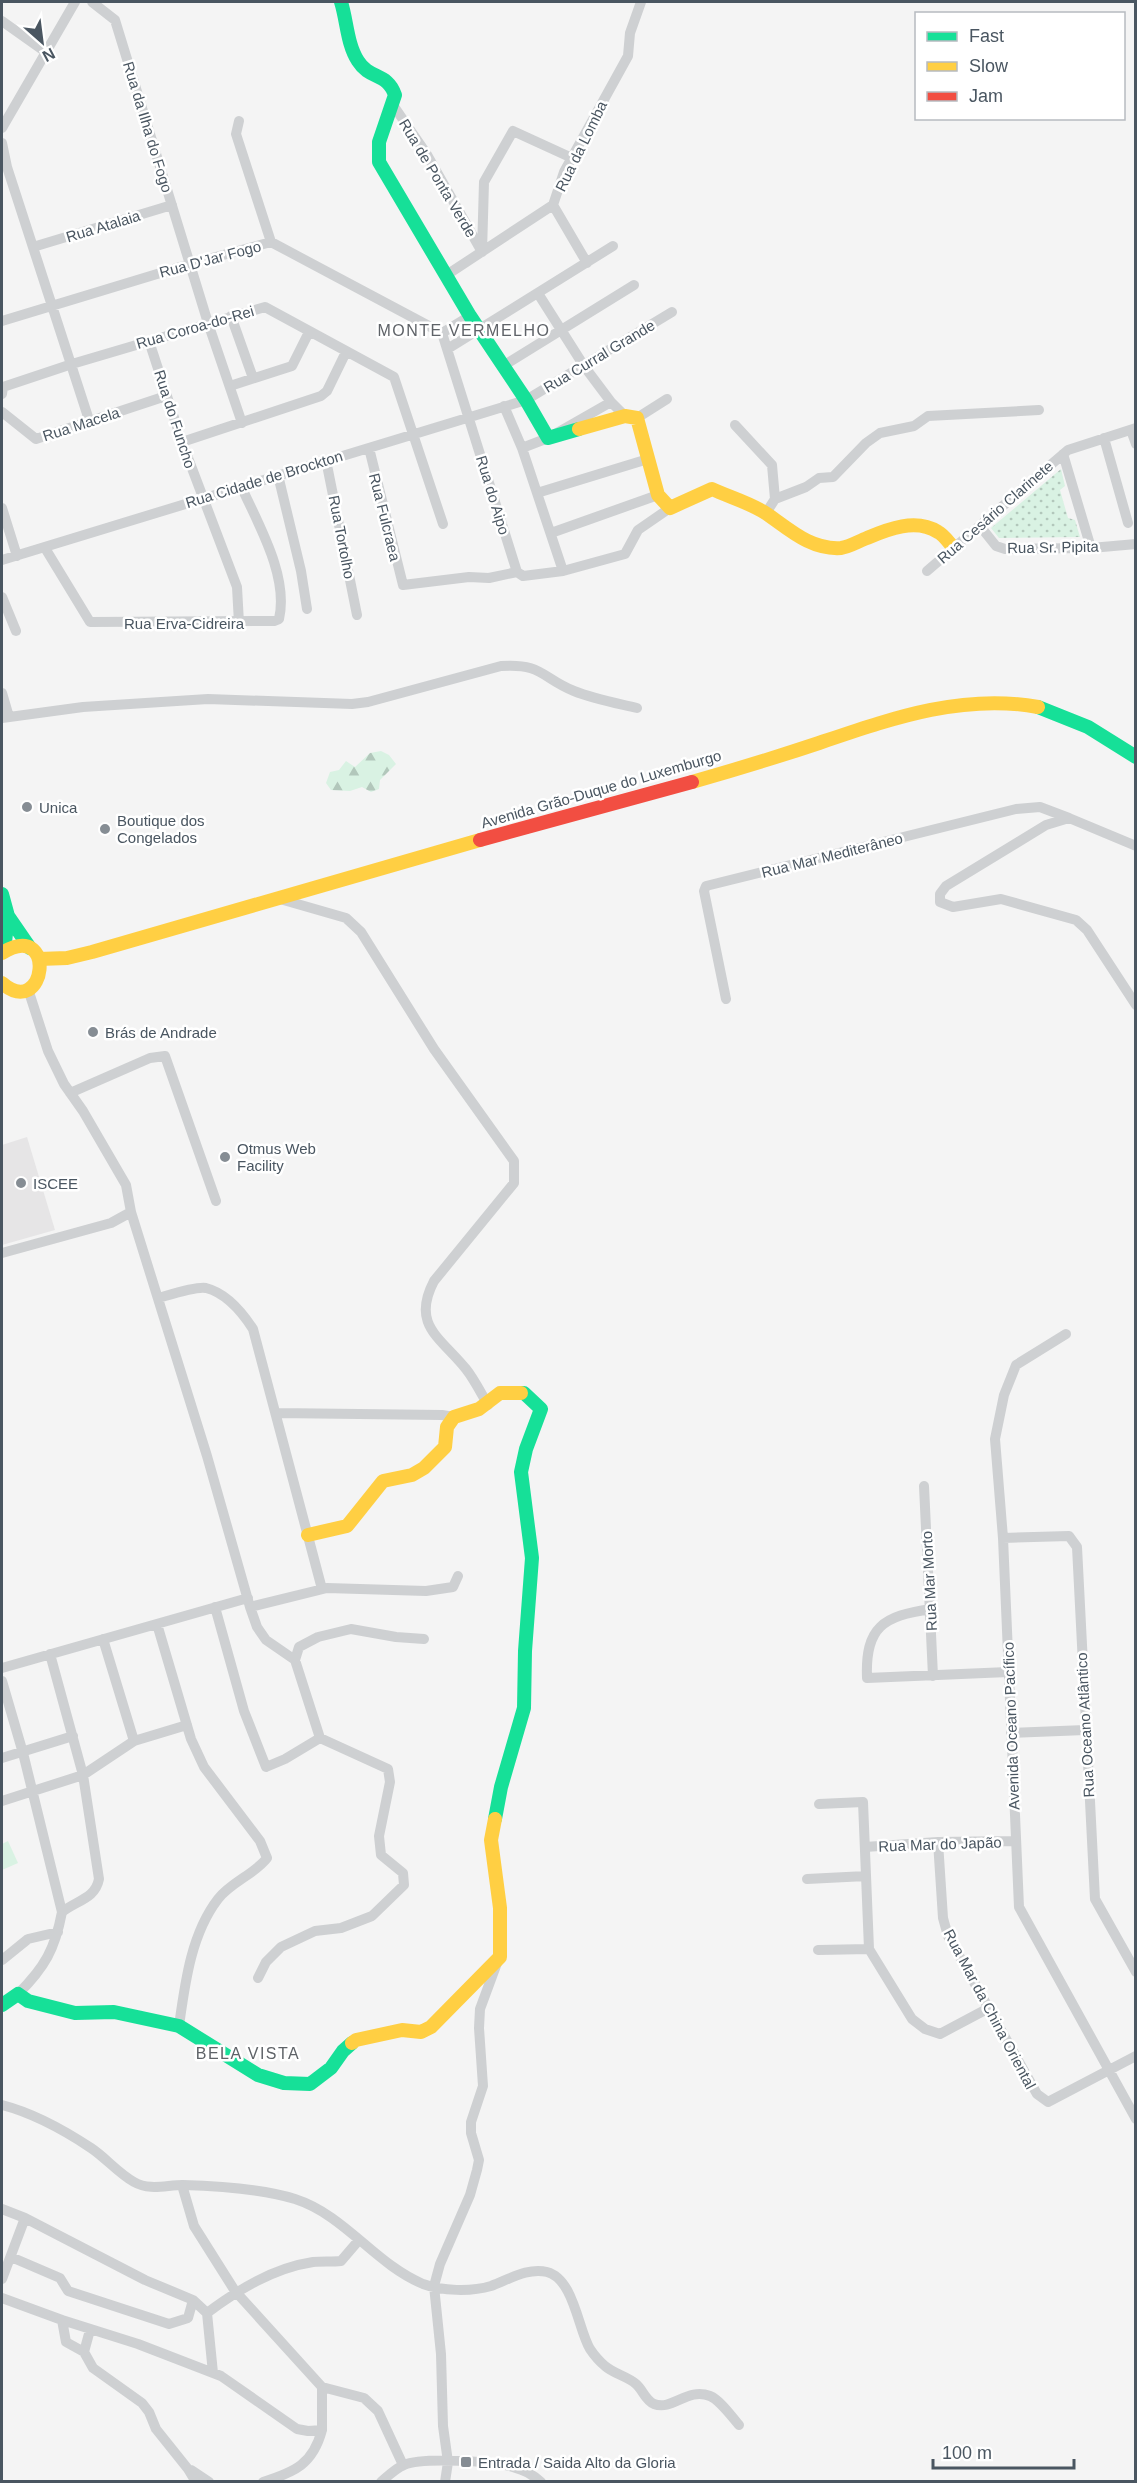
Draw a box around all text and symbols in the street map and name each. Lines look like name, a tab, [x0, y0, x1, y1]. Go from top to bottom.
north arrow	[12, 12, 72, 72]
legend	[915, 12, 1125, 120]
text: Fast	[969, 26, 1004, 46]
text: N	[40, 45, 58, 65]
text: Slow	[969, 56, 1009, 76]
street label: Rua da Ilha do Fogo	[120, 60, 176, 194]
text: Jam	[969, 86, 1003, 106]
street label: Rua da Lomba	[552, 97, 610, 194]
street label: Rua de Ponta Verde	[396, 116, 480, 240]
street label: Rua Atalaia	[64, 206, 143, 245]
street label: Rua D'Jar Fogo	[157, 237, 263, 281]
street label: Rua Coroa-do-Rei	[134, 302, 256, 352]
street label: Rua Curral Grande	[540, 316, 658, 396]
district label: MONTE VERMELHO	[377, 322, 551, 339]
street label: Rua do Funcho	[151, 368, 199, 470]
street label: Rua Macela	[40, 403, 122, 444]
street label: Rua Cidade de Brockton	[183, 447, 345, 511]
street label: Rua do Aipo	[473, 453, 513, 537]
street label: Rua Cesário Clarinete	[934, 457, 1056, 567]
street label: Rua Fulcraea	[366, 471, 404, 563]
street label: Rua Tortolho	[326, 494, 358, 580]
street label: Rua Sr. Pipita	[1007, 538, 1100, 556]
street label: Rua Erva-Cidreira	[124, 615, 245, 632]
street label: Avenida Grão-Duque do Luxemburgo	[479, 747, 723, 831]
place label: Unica	[39, 799, 78, 816]
marker: Unica	[20, 800, 34, 814]
place label: Boutique dos Congelados	[117, 812, 205, 846]
marker: Boutique dos Congelados	[98, 822, 112, 836]
street label: Rua Mar Mediterâneo	[760, 829, 904, 881]
place label: Brás de Andrade	[105, 1024, 217, 1041]
marker: Brás de Andrade	[86, 1025, 100, 1039]
place label: Otmus Web Facility	[237, 1140, 316, 1174]
marker: Otmus Web Facility	[218, 1150, 232, 1164]
place label: ISCEE	[33, 1175, 78, 1192]
marker: ISCEE	[14, 1176, 28, 1190]
street label: Rua Mar Morto	[918, 1531, 940, 1631]
street label: Avenida Oceano Pacífico	[1000, 1642, 1022, 1810]
street label: Rua Oceano Atlântico	[1073, 1652, 1097, 1798]
street label: Rua Mar do Japão	[878, 1833, 1002, 1855]
street label: Rua Mar da China Oriental	[941, 1926, 1039, 2092]
district label: BELA VISTA	[196, 2045, 300, 2062]
scale bar	[933, 2432, 1074, 2470]
text: 100 m	[942, 2443, 992, 2463]
place label: Entrada / Saida Alto da Gloria	[478, 2454, 676, 2471]
marker: Entrada / Saida Alto da Gloria	[459, 2455, 473, 2469]

